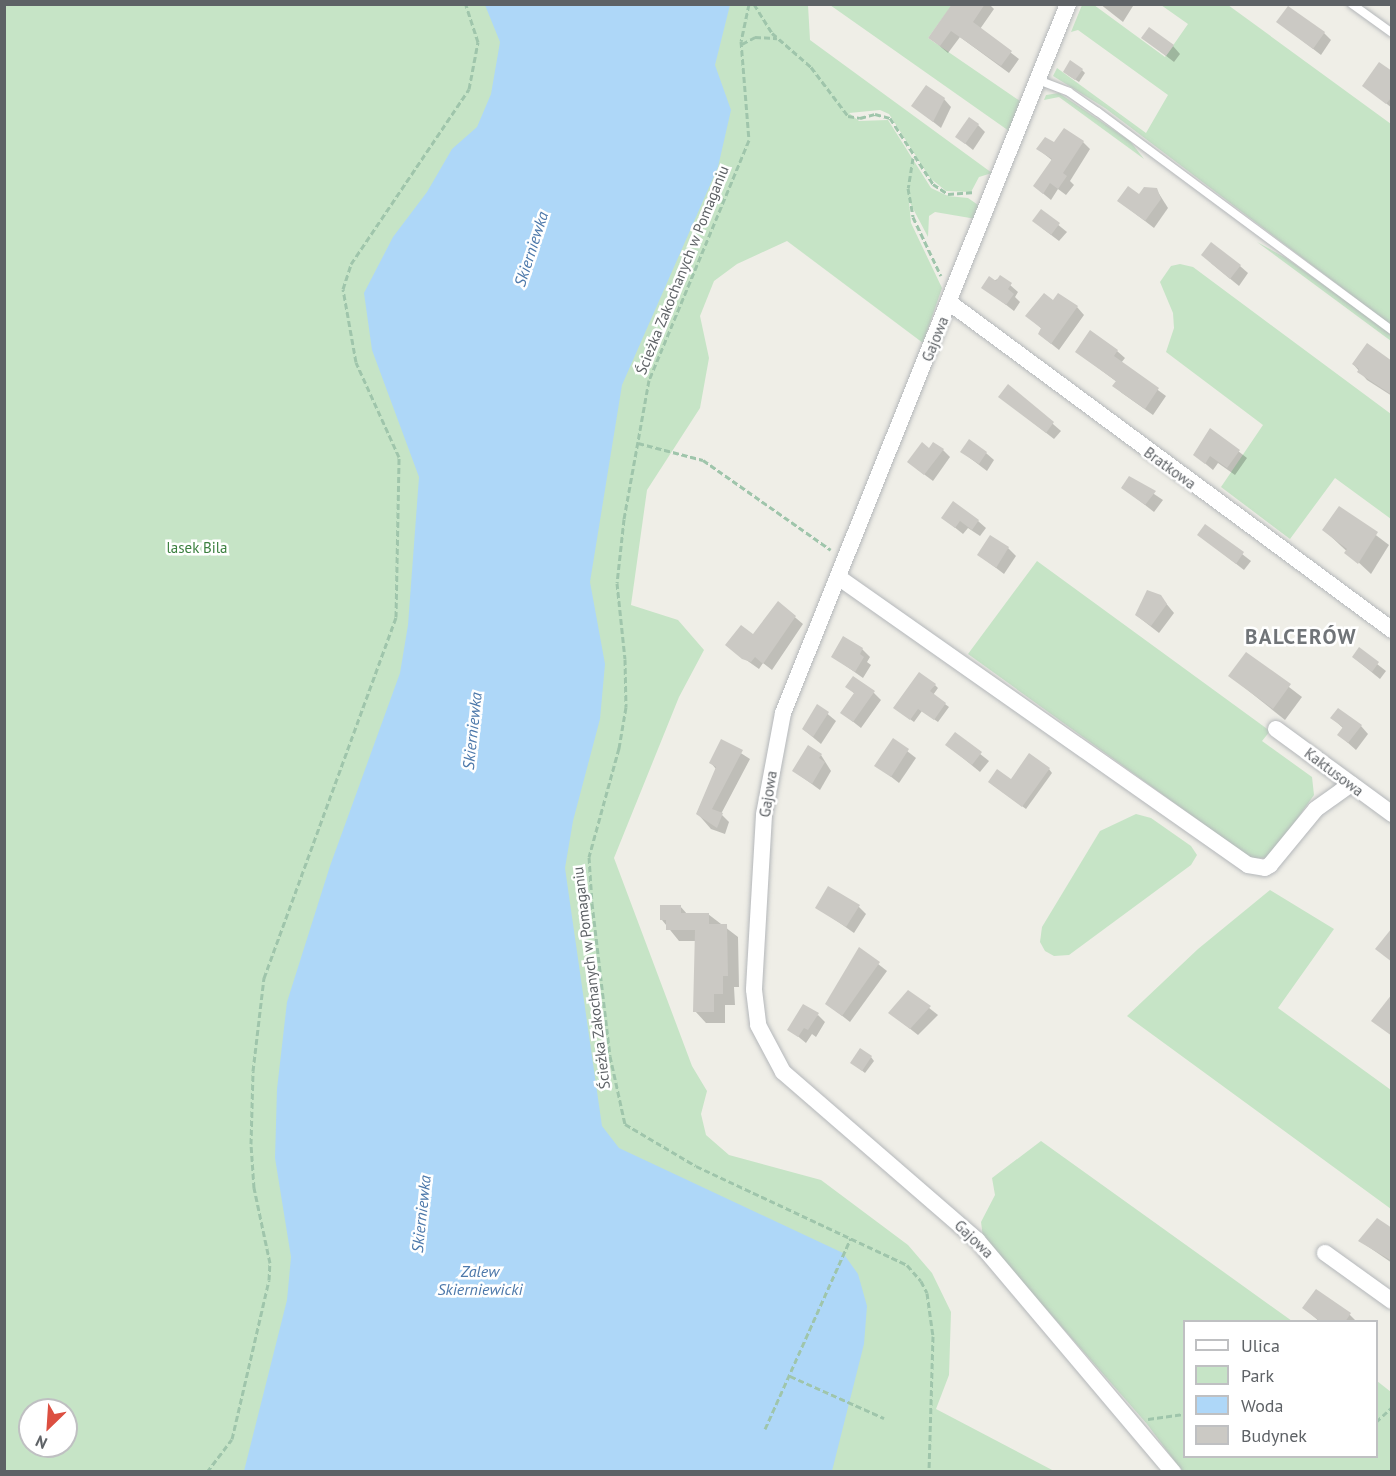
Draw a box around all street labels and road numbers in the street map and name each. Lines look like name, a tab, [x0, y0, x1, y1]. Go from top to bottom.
street label: Ścieżka Zakochanych w Pomaganiu	[632, 162, 732, 378]
street label: Gajowa	[918, 314, 952, 364]
street label: Bratkowa	[1141, 443, 1199, 493]
street label: Kaktusowa	[1301, 744, 1367, 800]
street label: Gajowa	[755, 769, 781, 819]
street label: Ścieżka Zakochanych w Pomaganiu	[568, 865, 614, 1091]
street label: Gajowa	[951, 1216, 997, 1262]

